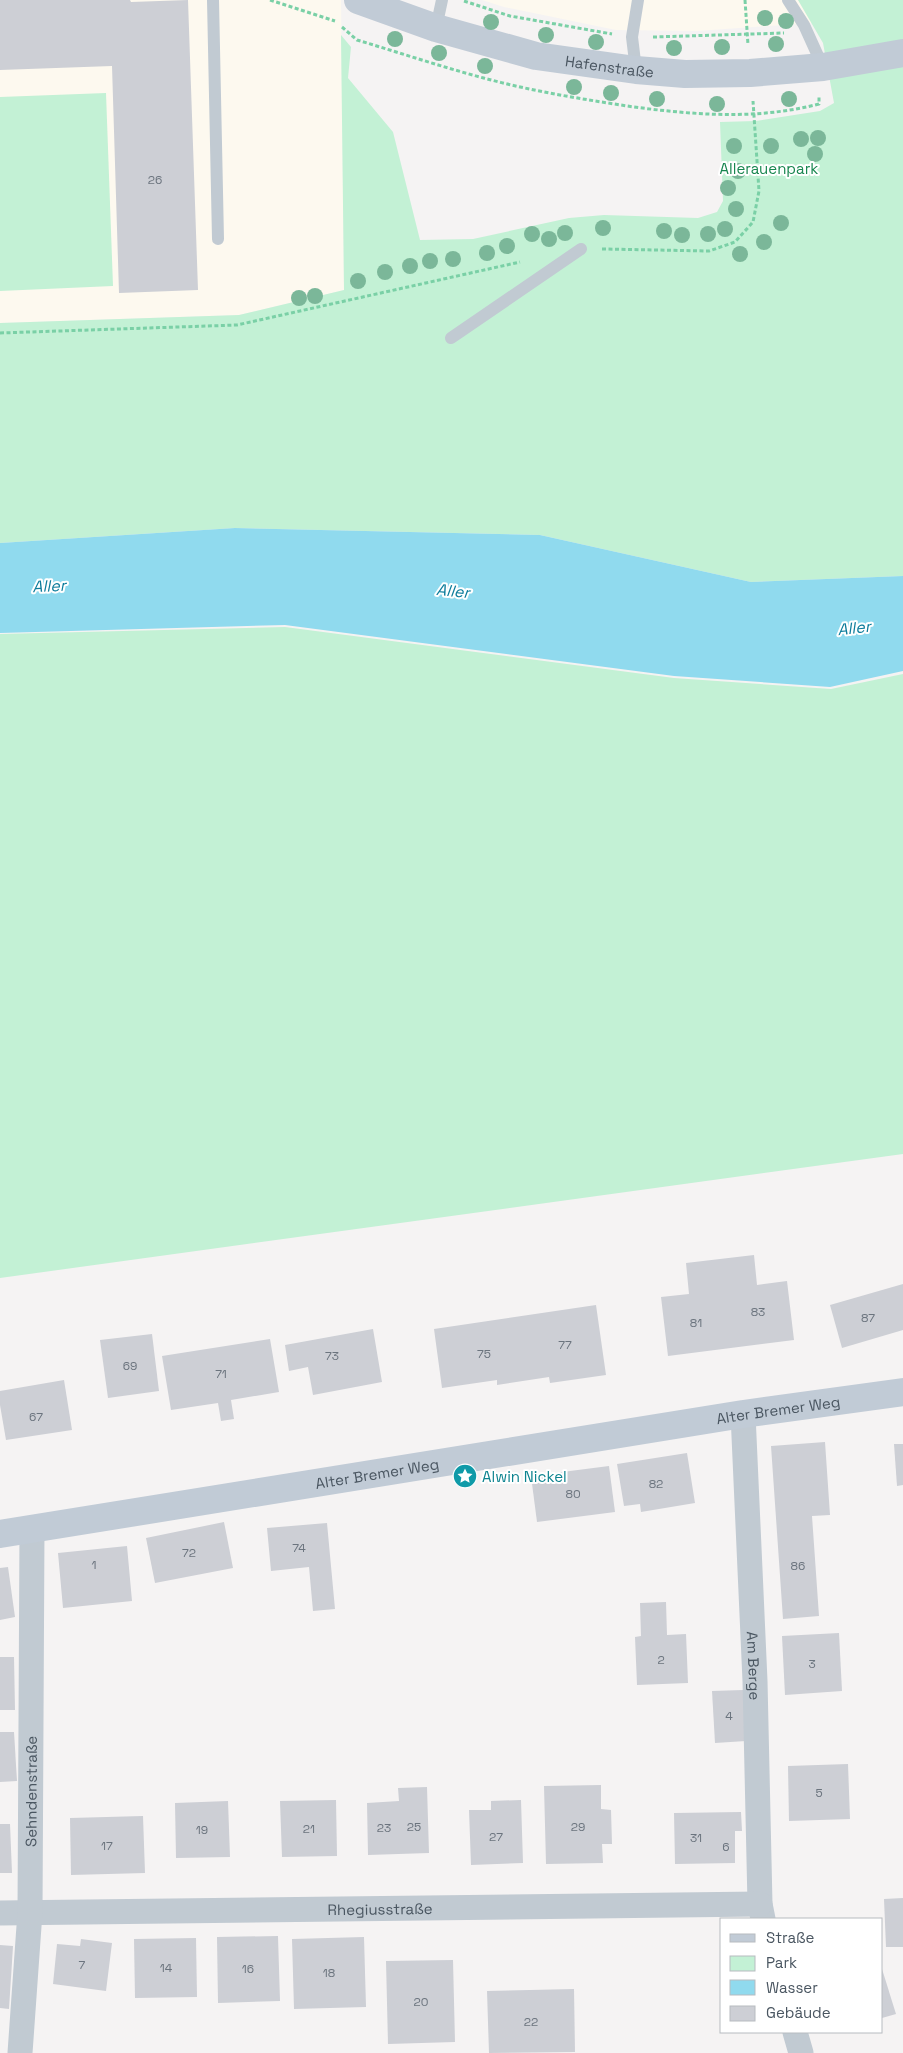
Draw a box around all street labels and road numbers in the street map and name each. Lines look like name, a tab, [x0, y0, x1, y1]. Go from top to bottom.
street label: Hafenstraße	[564, 51, 655, 81]
street label: Alter Bremer Weg	[715, 1391, 841, 1428]
street label: Alter Bremer Weg	[314, 1454, 440, 1492]
street label: Am Berge	[743, 1631, 765, 1701]
street label: Sehndenstraße	[21, 1736, 40, 1847]
street label: Rhegiusstraße	[327, 1898, 433, 1919]

